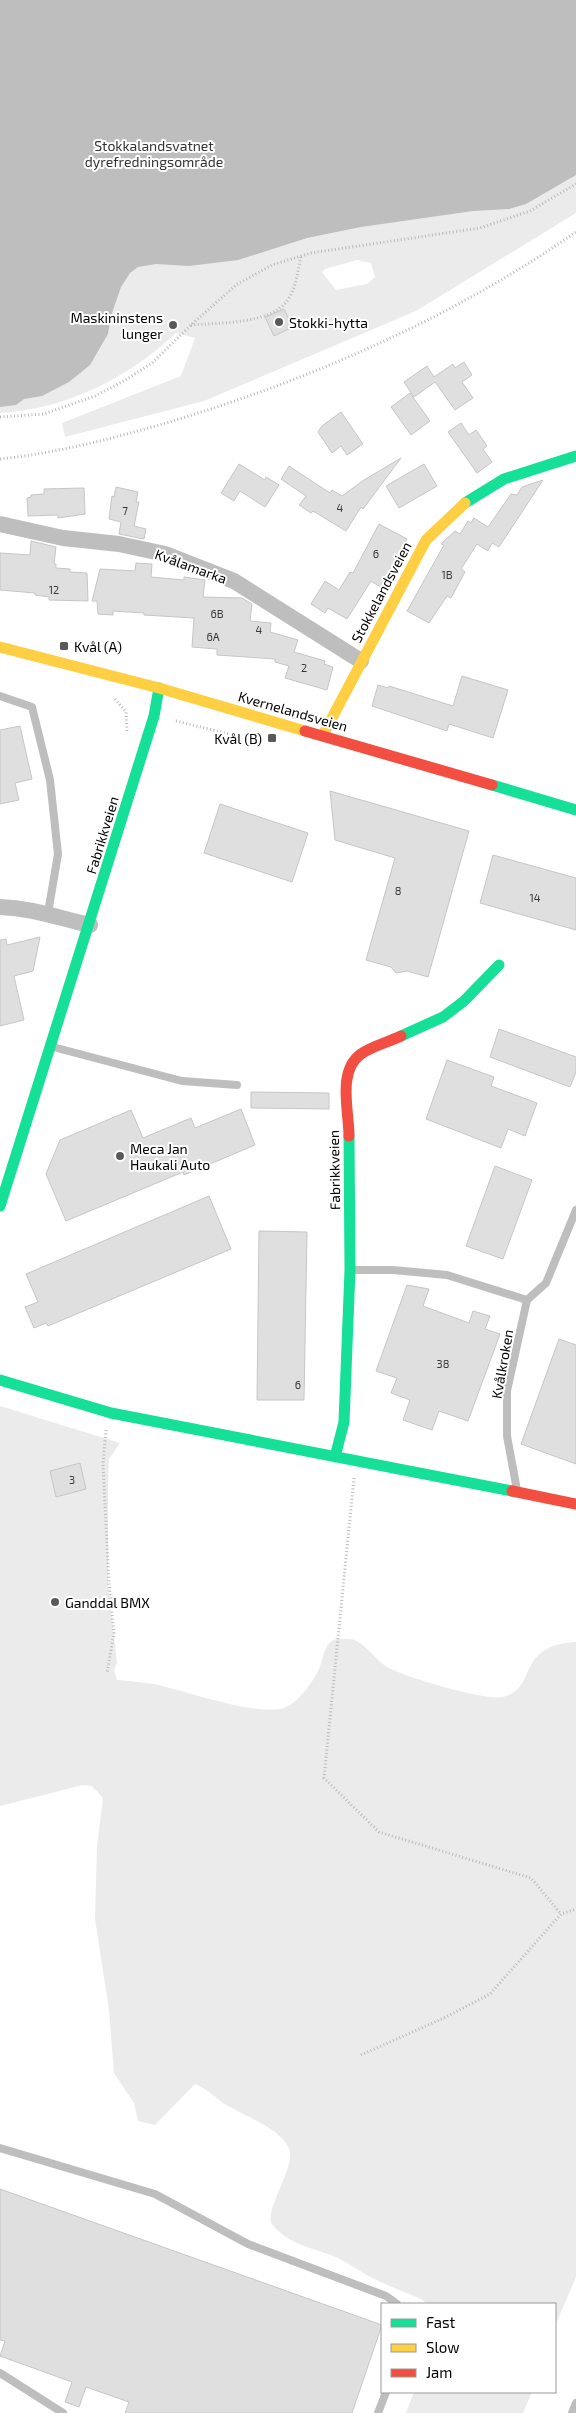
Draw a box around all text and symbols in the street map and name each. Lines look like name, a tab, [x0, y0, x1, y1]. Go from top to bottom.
park label: Stokkalandsvatnet dyrefredningsområde	[85, 137, 223, 170]
place label: Maskininstens lunger	[70, 309, 163, 342]
place label: Stokki-hytta	[289, 314, 368, 331]
marker: Stokki-hytta	[273, 316, 285, 328]
marker: Maskininstens lunger	[167, 319, 179, 331]
house number: 4	[337, 501, 344, 514]
house number: 7	[122, 504, 128, 517]
street label: Stokkelandsveien	[347, 539, 415, 645]
street label: Kvålamarka	[153, 545, 229, 587]
house number: 6	[373, 547, 379, 560]
house number: 1B	[441, 568, 453, 581]
house number: 12	[49, 583, 59, 596]
house number: 6B	[210, 607, 224, 620]
house number: 4	[256, 623, 263, 636]
house number: 6A	[206, 630, 220, 643]
place label: Kvål (A)	[74, 638, 122, 655]
marker: Kvål (A)	[58, 640, 70, 652]
house number: 2	[301, 661, 307, 674]
street label: Kvernelandsveien	[236, 687, 350, 735]
place label: Kvål (B)	[214, 730, 262, 747]
marker: Kvål (B)	[266, 732, 278, 744]
street label: Fabrikkveien	[82, 794, 122, 876]
house number: 8	[395, 884, 401, 897]
house number: 14	[529, 891, 541, 904]
street label: Fabrikkveien	[325, 1130, 343, 1210]
place label: Meca Jan Haukali Auto	[130, 1140, 210, 1173]
marker: Meca Jan Haukali Auto	[114, 1150, 126, 1162]
street label: Kvålkroken	[488, 1328, 516, 1400]
house number: 38	[437, 1357, 449, 1370]
house number: 6	[295, 1378, 301, 1391]
house number: 3	[69, 1473, 75, 1486]
place label: Ganddal BMX	[65, 1594, 150, 1611]
marker: Ganddal BMX	[49, 1596, 61, 1608]
legend	[381, 2303, 556, 2393]
text: Fast	[426, 2313, 456, 2331]
text: Slow	[426, 2338, 460, 2356]
text: Jam	[426, 2363, 452, 2381]

